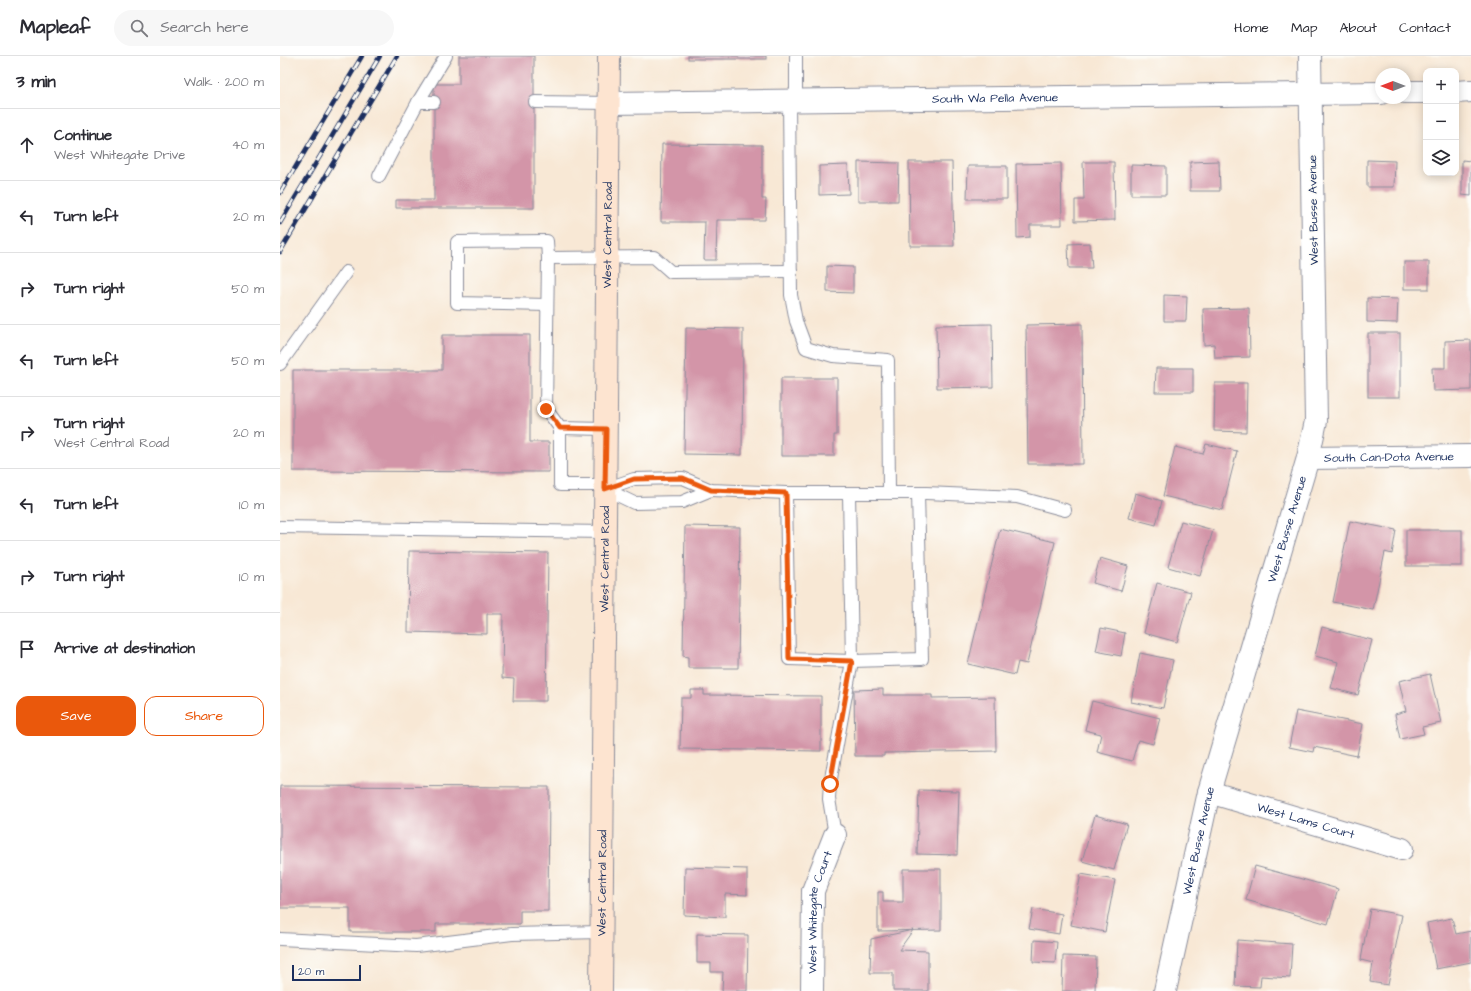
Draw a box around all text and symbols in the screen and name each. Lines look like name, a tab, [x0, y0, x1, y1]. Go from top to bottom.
search box	[114, 10, 394, 46]
text: Mapleaf	[20, 14, 90, 41]
icon: search	[128, 17, 150, 39]
text: Search here	[160, 17, 249, 38]
text: Home	[1234, 18, 1269, 38]
text: Map	[1291, 18, 1317, 38]
text: About	[1339, 18, 1377, 38]
text: Contact	[1399, 18, 1451, 38]
north arrow	[1375, 68, 1411, 104]
map controls	[1423, 68, 1459, 176]
button: +	[1423, 68, 1459, 104]
text: 3 min	[16, 70, 56, 94]
text: Walk · 200 m	[184, 73, 264, 91]
street label: South Wa Pella Avenue	[932, 89, 1059, 108]
button: −	[1423, 104, 1459, 140]
text: Continue	[54, 125, 112, 146]
icon: ahead	[16, 134, 38, 156]
text: 40 m	[232, 136, 264, 154]
button: layers	[1423, 140, 1459, 176]
text: West Whitegate Drive	[54, 146, 185, 164]
street label: West Busse Avenue	[1304, 154, 1323, 265]
street label: West Central Road	[599, 182, 617, 288]
icon: left	[16, 206, 38, 228]
text: Turn left	[54, 206, 118, 227]
text: 20 m	[233, 208, 264, 226]
icon: right	[16, 278, 38, 300]
text: Turn right	[54, 278, 125, 299]
text: 50 m	[231, 280, 264, 298]
icon: left	[16, 350, 38, 372]
text: Turn left	[54, 350, 118, 371]
text: 50 m	[231, 352, 264, 370]
route end	[537, 400, 555, 418]
text: Turn right	[54, 413, 125, 434]
icon: right	[16, 422, 38, 444]
text: 20 m	[233, 424, 264, 442]
text: West Central Road	[54, 434, 169, 452]
street label: South Can-Dota Avenue	[1324, 448, 1455, 467]
street label: West Busse Avenue	[1264, 473, 1311, 585]
icon: left	[16, 494, 38, 516]
text: Turn left	[54, 494, 118, 515]
text: 10 m	[239, 496, 264, 514]
street label: West Central Road	[596, 506, 614, 612]
icon: right	[16, 566, 38, 588]
text: Turn right	[54, 566, 125, 587]
text: 10 m	[239, 568, 264, 586]
icon: arrive	[16, 638, 38, 660]
text: Arrive at destination	[54, 638, 195, 659]
button: Save	[16, 696, 136, 736]
button: Share	[144, 696, 264, 736]
route start	[821, 775, 839, 793]
street label: West Busse Avenue	[1179, 784, 1219, 897]
street label: West Lams Court	[1255, 799, 1357, 844]
street label: West Central Road	[593, 830, 611, 936]
street label: West Whitegate Court	[804, 848, 837, 974]
scale bar	[292, 963, 361, 982]
text: 20 m	[298, 964, 324, 979]

